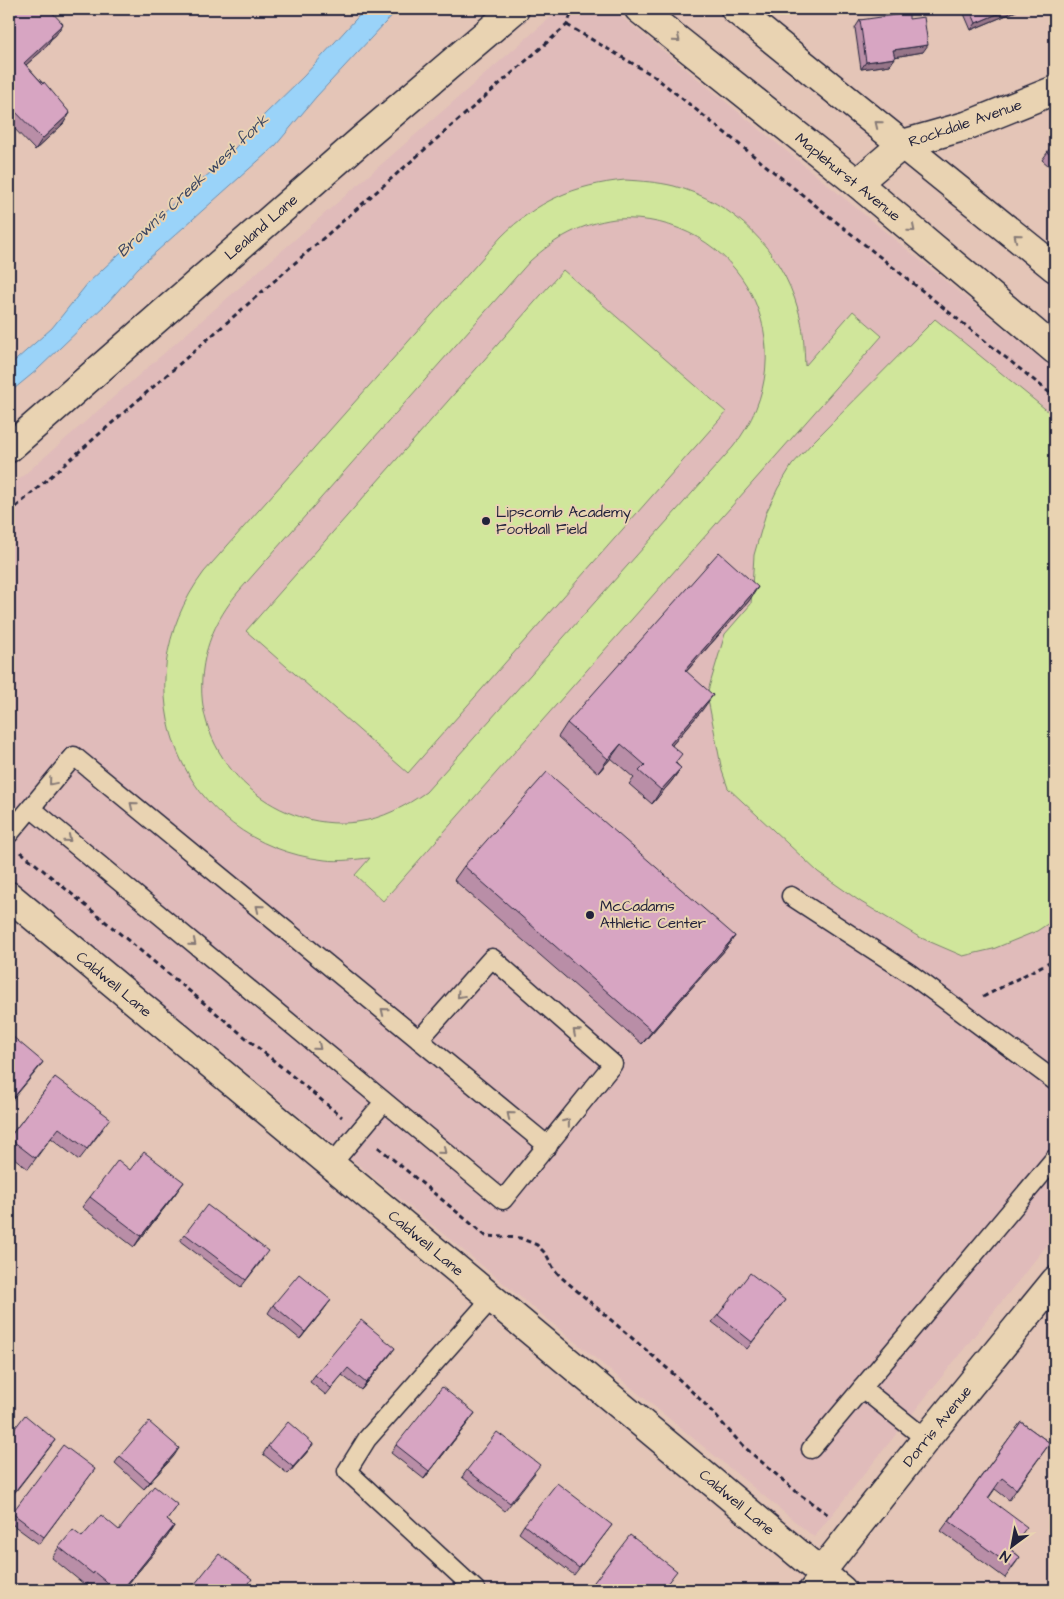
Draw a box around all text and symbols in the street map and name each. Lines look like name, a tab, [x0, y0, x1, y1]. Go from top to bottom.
one-way arrow	[671, 34, 680, 43]
street label: Rockdale Avenue	[906, 94, 1025, 153]
water label: Brown's Creek west fork	[112, 109, 274, 262]
one-way arrow	[875, 121, 884, 129]
street label: Maplehurst Avenue	[790, 128, 905, 227]
street label: Lealand Lane	[220, 190, 303, 265]
one-way arrow	[906, 224, 915, 232]
one-way arrow	[1014, 234, 1023, 243]
place label: Lipscomb Academy Football Field	[496, 502, 631, 540]
marker: Lipscomb Academy Football Field	[480, 515, 492, 527]
one-way arrow	[50, 776, 58, 785]
one-way arrow	[130, 802, 139, 811]
one-way arrow	[62, 833, 71, 841]
place label: McCadams Athletic Center	[600, 896, 706, 934]
one-way arrow	[256, 906, 265, 914]
marker: McCadams Athletic Center	[584, 909, 596, 921]
one-way arrow	[187, 937, 196, 945]
street label: Caldwell Lane	[71, 946, 156, 1022]
one-way arrow	[456, 989, 465, 998]
one-way arrow	[381, 1008, 390, 1017]
one-way arrow	[573, 1029, 582, 1038]
one-way arrow	[312, 1041, 321, 1049]
one-way arrow	[507, 1112, 516, 1120]
one-way arrow	[561, 1118, 570, 1127]
one-way arrow	[437, 1145, 446, 1153]
street label: Caldwell Lane	[383, 1205, 468, 1281]
street label: Dorris Avenue	[898, 1381, 977, 1471]
street label: Caldwell Lane	[694, 1464, 779, 1540]
north arrow	[986, 1522, 1036, 1572]
text: N	[996, 1545, 1015, 1567]

